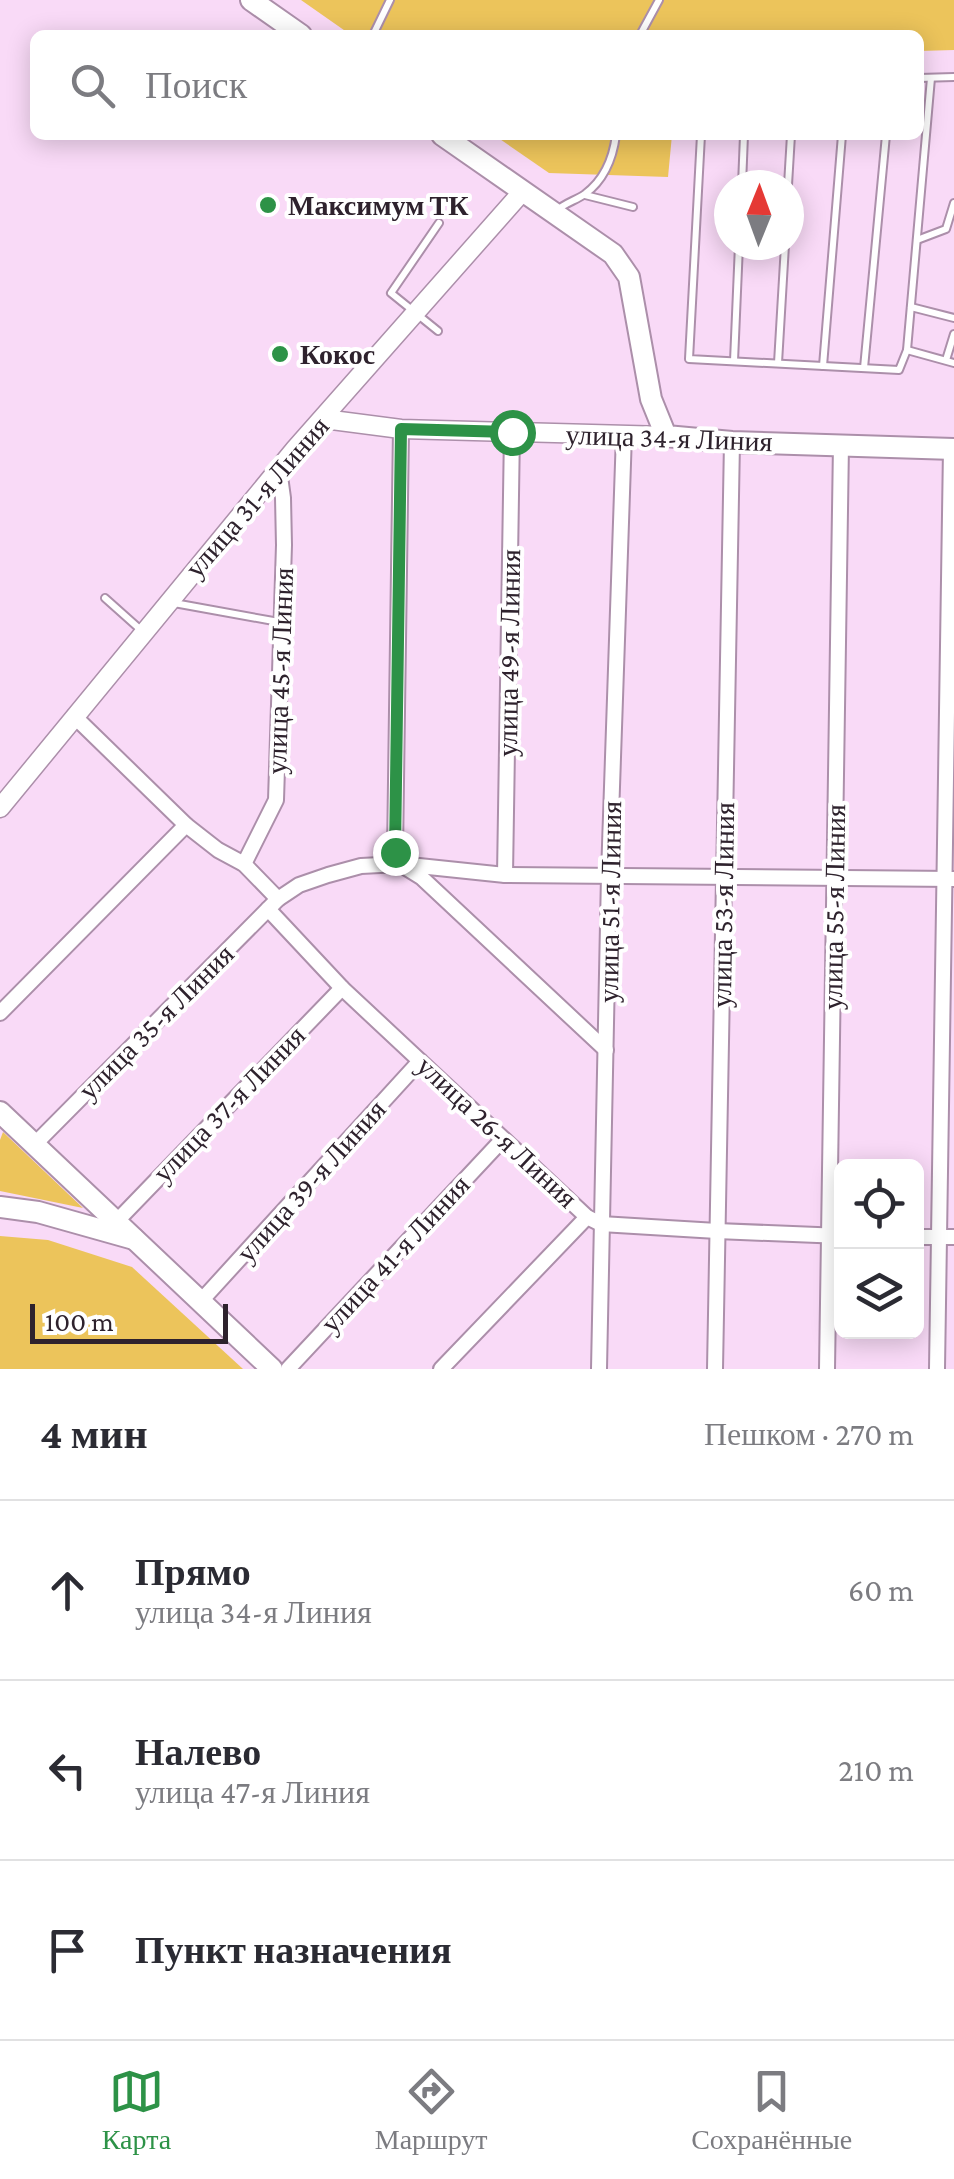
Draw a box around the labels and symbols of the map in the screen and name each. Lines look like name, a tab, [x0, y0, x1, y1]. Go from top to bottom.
north arrow	[714, 170, 804, 260]
place label: Максимум ТК	[288, 190, 469, 221]
marker: Максимум ТК	[257, 194, 279, 216]
place label: Кокос	[300, 339, 375, 370]
marker: Кокос	[269, 343, 291, 365]
street label: улица 31-я Линия	[179, 410, 335, 583]
route start	[490, 410, 536, 456]
street label: улица 34-я Линия	[565, 419, 773, 457]
street label: улица 49-я Линия	[492, 549, 526, 757]
street label: улица 45-я Линия	[261, 567, 299, 775]
street label: улица 51-я Линия	[593, 801, 627, 1003]
street label: улица 53-я Линия	[706, 802, 740, 1008]
street label: улица 55-я Линия	[817, 804, 851, 1010]
route end	[373, 830, 419, 876]
street label: улица 35-я Линия	[72, 938, 240, 1106]
street label: улица 37-я Линия	[147, 1019, 311, 1188]
street label: улица 26-я Линия	[411, 1050, 583, 1214]
street label: улица 39-я Линия	[230, 1094, 392, 1268]
street label: улица 41-я Линия	[314, 1169, 476, 1339]
scale bar	[30, 1299, 228, 1344]

